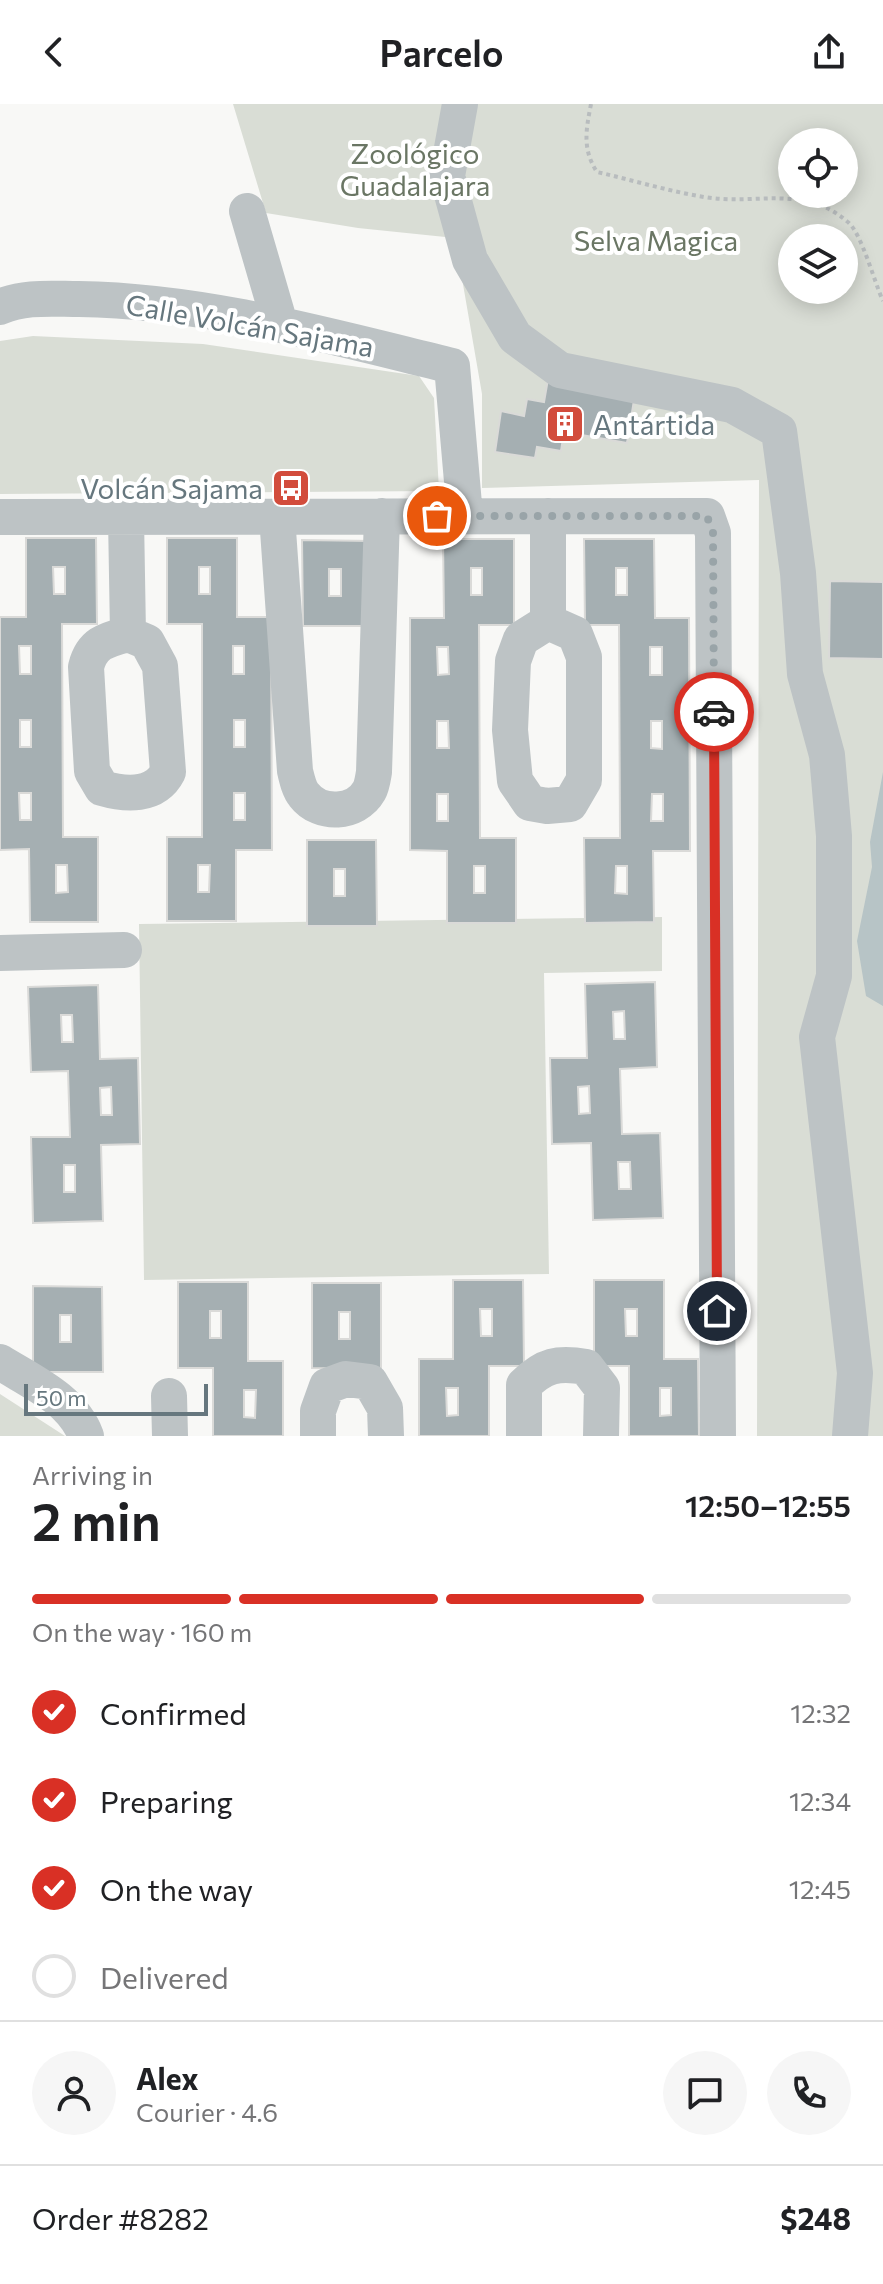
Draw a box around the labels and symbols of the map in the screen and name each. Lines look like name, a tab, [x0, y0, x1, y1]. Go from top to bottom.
park label: Zoológico Guadalajara	[340, 136, 490, 202]
park label: Selva Magica	[574, 223, 738, 257]
street label: Calle Volcán Sajama	[123, 286, 377, 364]
building icon: Antártida	[544, 403, 586, 445]
place label: Antártida	[593, 407, 715, 441]
bus stop icon: Volcán Sajama	[270, 467, 312, 509]
place label: Volcán Sajama	[80, 471, 263, 505]
pin	[403, 482, 471, 550]
courier	[674, 672, 754, 752]
pin	[683, 1277, 751, 1345]
scale bar	[24, 1380, 208, 1416]

